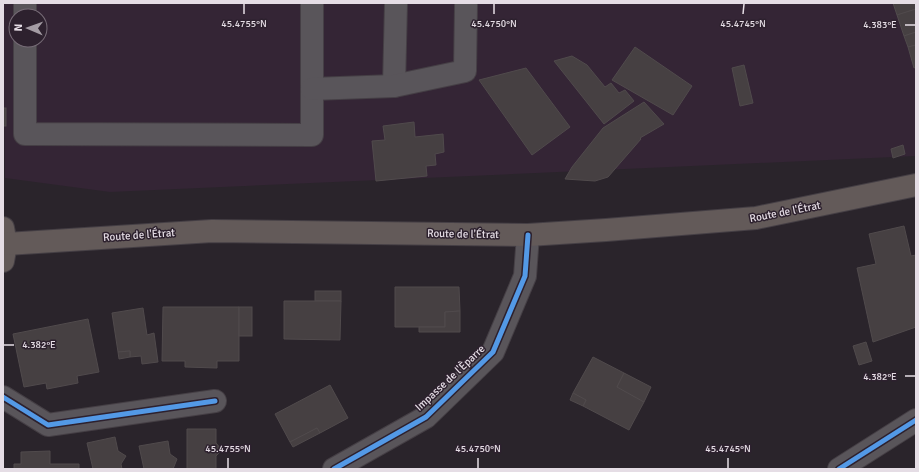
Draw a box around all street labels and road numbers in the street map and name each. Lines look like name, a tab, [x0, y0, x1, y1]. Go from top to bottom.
street label: Route de l'Étrat	[748, 198, 822, 225]
street label: Route de l'Étrat	[103, 225, 176, 244]
street label: Route de l'Étrat	[427, 226, 499, 241]
street label: Impasse de l'Èparre	[412, 342, 488, 414]

